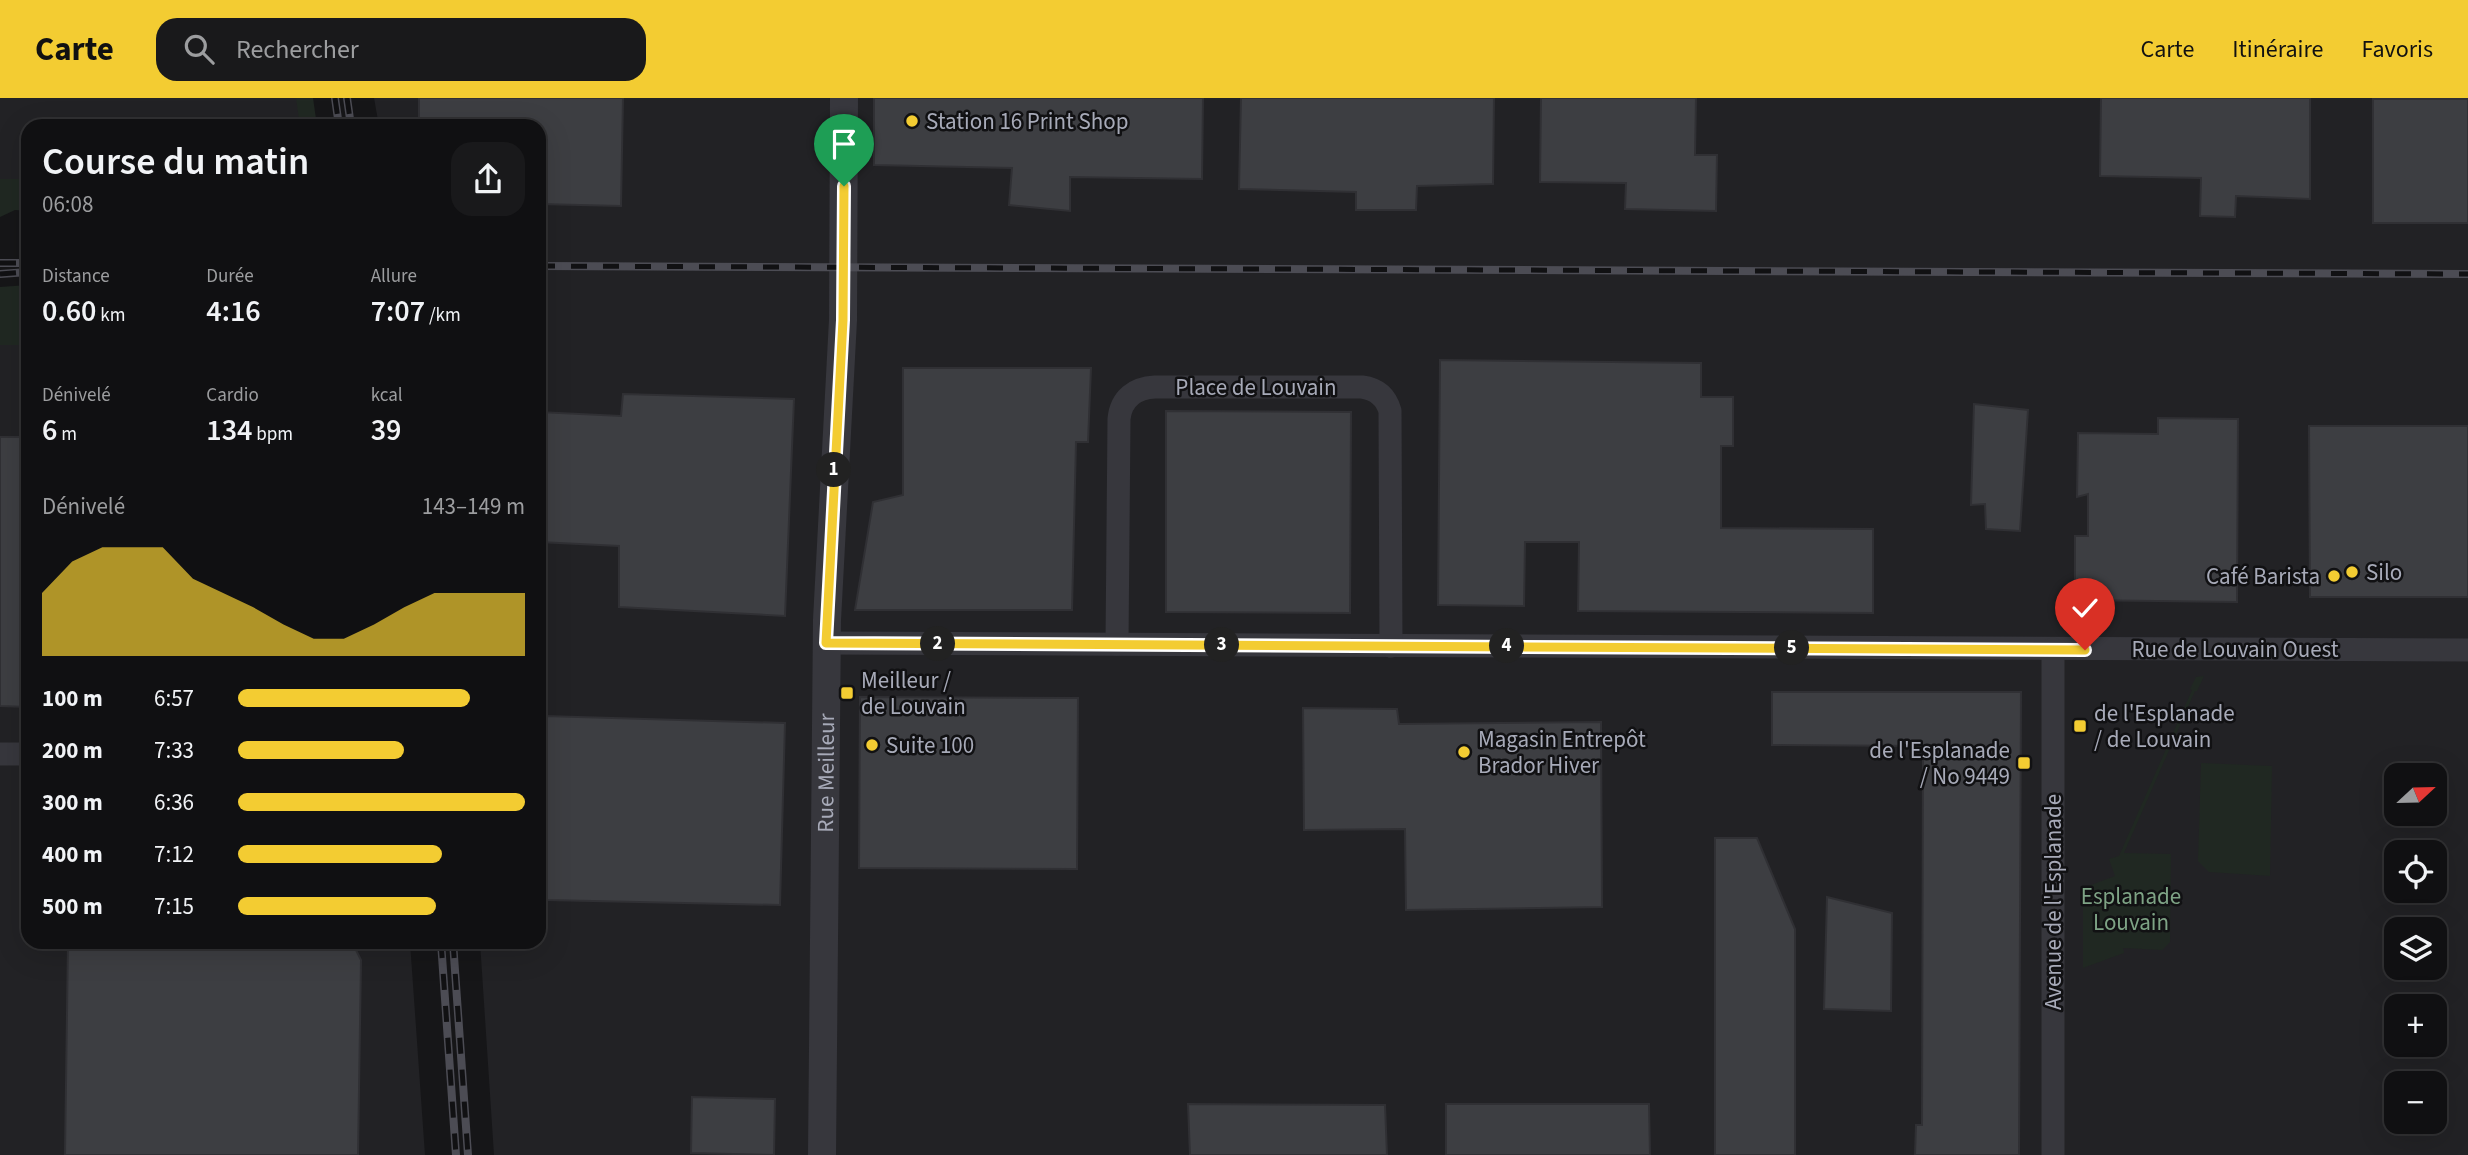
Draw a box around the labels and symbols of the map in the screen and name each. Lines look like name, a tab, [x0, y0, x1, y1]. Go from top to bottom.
place label: Station 16 Print Shop	[926, 105, 1128, 138]
marker: Station 16 Print Shop	[904, 113, 920, 129]
pin	[814, 114, 874, 186]
street label: Place de Louvain	[1175, 371, 1337, 404]
pin: 1	[816, 452, 852, 488]
place label: Silo	[2366, 556, 2402, 589]
place label: Café Barista	[2206, 560, 2320, 593]
marker: Silo	[2344, 564, 2360, 580]
marker: Café Barista	[2326, 568, 2342, 584]
pin	[2055, 578, 2115, 650]
pin: 2	[920, 626, 956, 662]
pin: 3	[1204, 628, 1240, 662]
pin: 4	[1490, 628, 1524, 664]
pin: 5	[1774, 630, 1810, 666]
street label: Rue de Louvain Ouest	[2131, 633, 2339, 666]
place label: Meilleur / de Louvain	[861, 664, 966, 723]
marker: Meilleur / de Louvain	[839, 685, 855, 701]
place label: de l'Esplanade / de Louvain	[2094, 697, 2235, 756]
street label: Rue Meilleur	[809, 712, 843, 833]
marker: de l'Esplanade / de Louvain	[2072, 718, 2088, 734]
place label: Magasin Entrepôt Brador Hiver	[1478, 723, 1646, 782]
place label: Suite 100	[886, 729, 974, 762]
place label: de l'Esplanade / No 9449	[1869, 734, 2010, 793]
marker: Suite 100	[864, 737, 880, 753]
marker: Magasin Entrepôt Brador Hiver	[1456, 744, 1472, 760]
marker: de l'Esplanade / No 9449	[2016, 755, 2032, 771]
north arrow	[2384, 763, 2446, 826]
street label: Avenue de l'Esplanade	[2037, 794, 2070, 1010]
park label: Esplanade Louvain	[2081, 880, 2181, 939]

